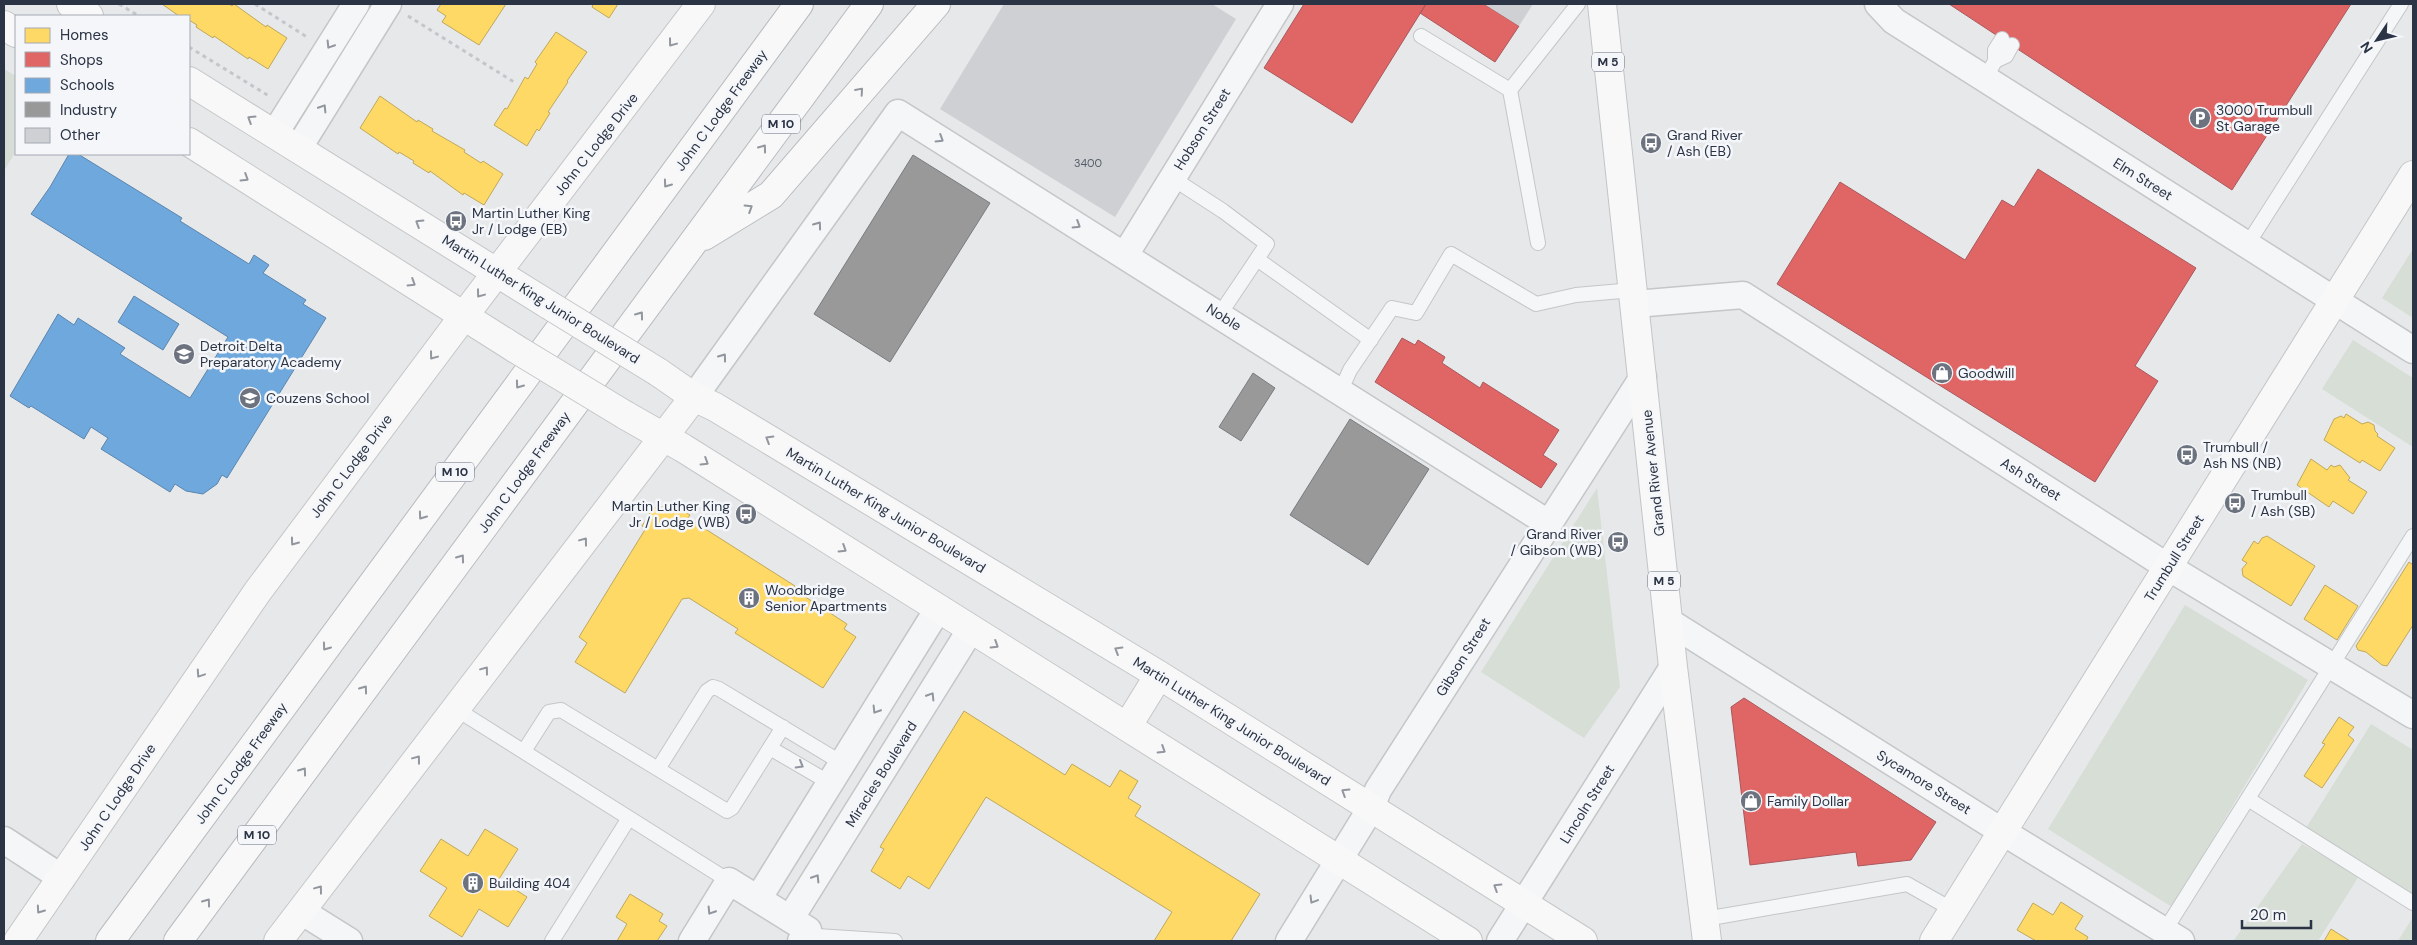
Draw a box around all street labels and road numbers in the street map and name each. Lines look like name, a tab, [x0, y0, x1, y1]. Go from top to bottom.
street label: John C Lodge Freeway	[671, 46, 771, 174]
road number: M 5	[1592, 52, 1624, 72]
street label: Hobson Street	[1170, 85, 1234, 173]
street label: John C Lodge Drive	[550, 89, 642, 199]
road number: M 10	[762, 115, 800, 134]
street label: Elm Street	[2110, 154, 2176, 204]
street label: Martin Luther King Junior Boulevard	[439, 231, 643, 367]
street label: Noble	[1203, 299, 1245, 335]
street label: John C Lodge Freeway	[474, 408, 574, 536]
street label: Grand River Avenue	[1637, 409, 1669, 537]
street label: John C Lodge Drive	[306, 410, 396, 521]
street label: Martin Luther King Junior Boulevard	[783, 443, 989, 577]
street label: Ash Street	[1997, 453, 2065, 505]
road number: M 10	[436, 462, 474, 482]
street label: Trumbull Street	[2140, 511, 2208, 605]
road number: M 5	[1648, 572, 1680, 590]
street label: Gibson Street	[1432, 614, 1494, 700]
street label: Martin Luther King Junior Boulevard	[1130, 653, 1334, 789]
street label: John C Lodge Freeway	[191, 699, 291, 827]
street label: Miracles Boulevard	[841, 718, 921, 830]
street label: John C Lodge Drive	[74, 740, 160, 854]
street label: Sycamore Street	[1873, 746, 1975, 818]
street label: Lincoln Street	[1556, 761, 1618, 847]
road number: M 10	[238, 826, 276, 844]

